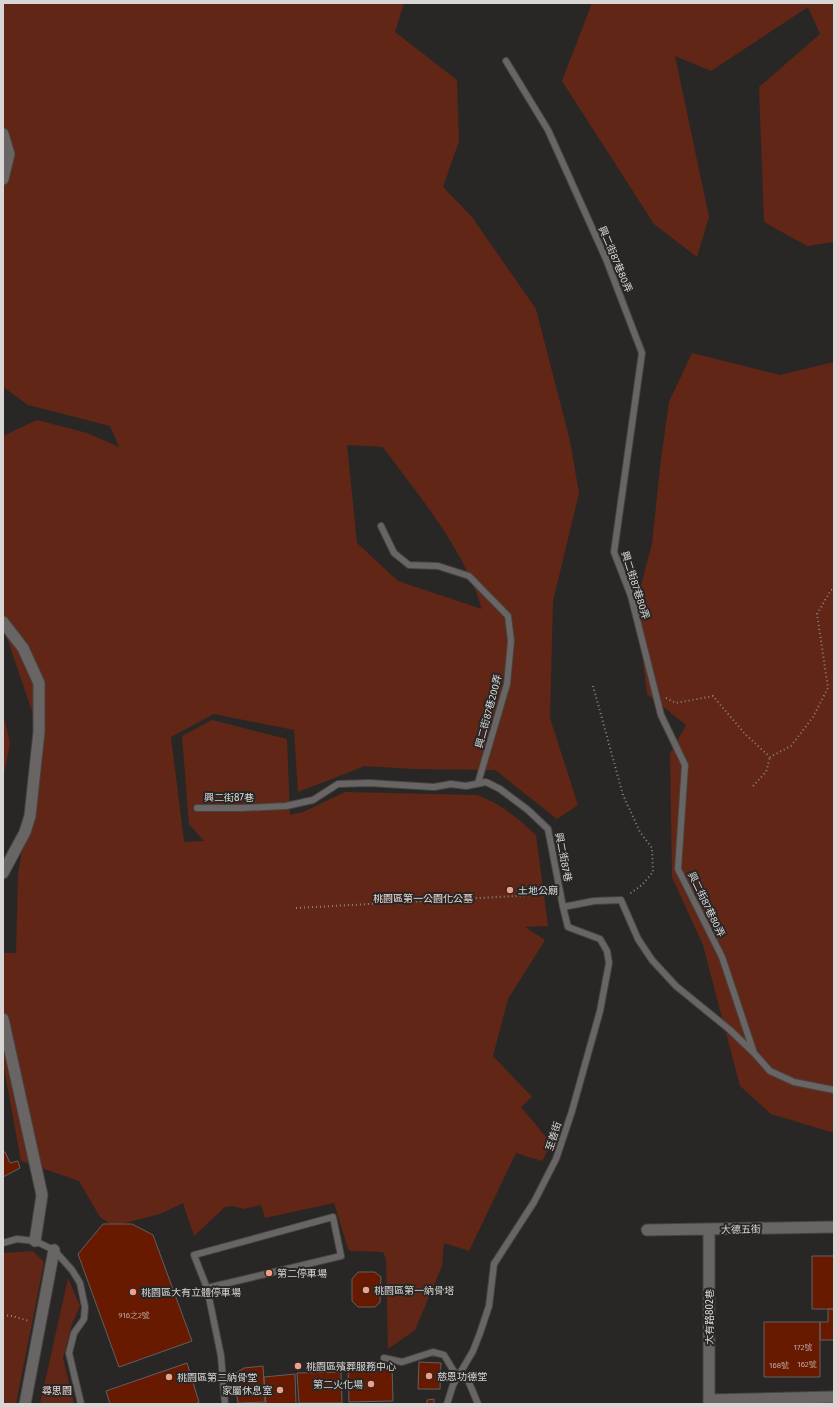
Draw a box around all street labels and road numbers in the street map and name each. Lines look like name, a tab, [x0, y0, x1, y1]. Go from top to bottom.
street label: 興二街87巷80弄	[596, 224, 634, 294]
street label: 興二街87巷80弄	[618, 550, 652, 621]
street label: 興二街87巷200弄	[473, 673, 505, 749]
street label: 興二街87巷	[204, 792, 254, 804]
street label: 興二街87巷	[552, 832, 574, 883]
street label: 興二街87巷80弄	[685, 870, 727, 939]
street label: 至善街	[544, 1120, 564, 1152]
street label: 大德五街	[721, 1224, 761, 1236]
street label: 大有路802巷	[704, 1289, 716, 1345]

